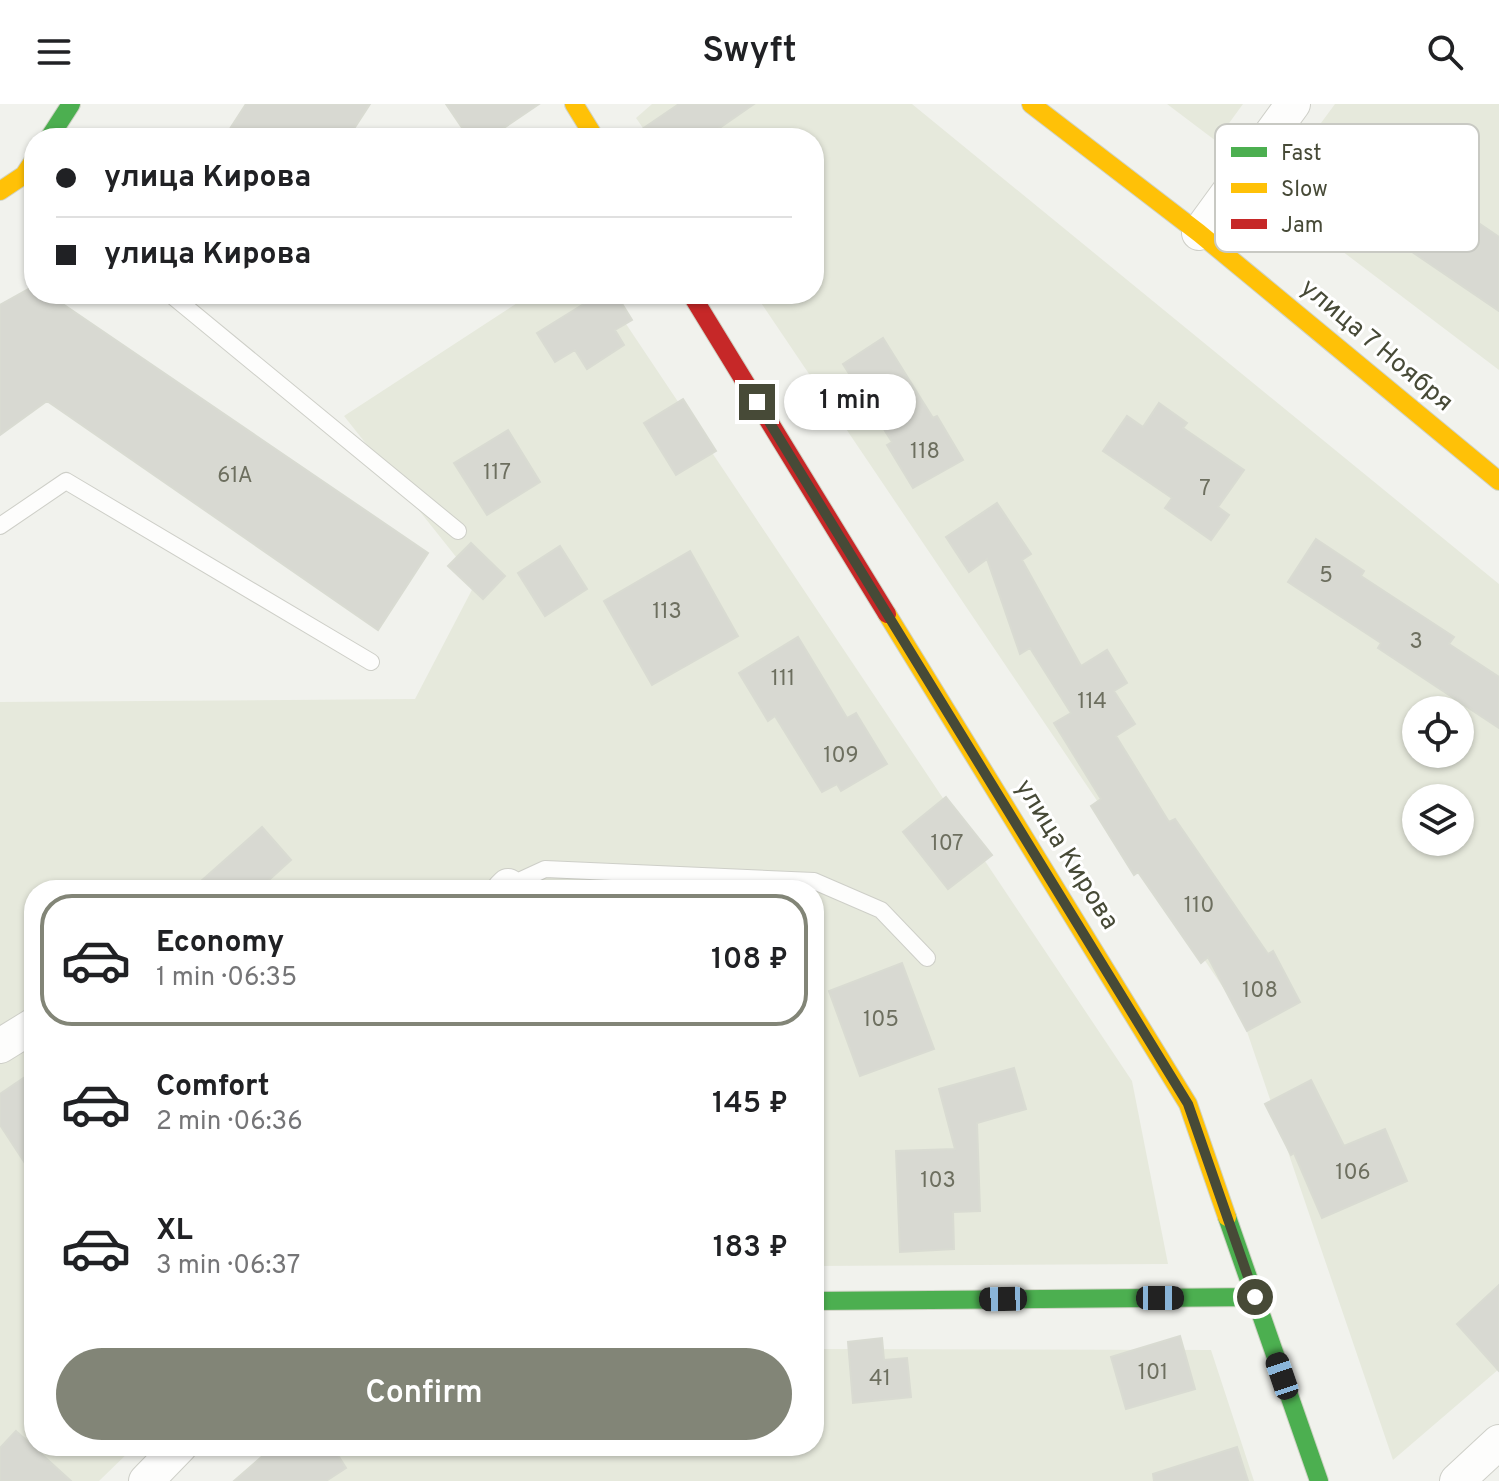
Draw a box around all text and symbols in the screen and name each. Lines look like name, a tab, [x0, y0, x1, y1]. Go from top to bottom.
text: Swyft	[702, 29, 797, 75]
icon: menu	[32, 30, 76, 74]
icon: search	[1423, 30, 1467, 74]
legend	[1215, 124, 1479, 252]
text: Fast	[1281, 141, 1322, 168]
text: улица Кирова	[104, 160, 311, 197]
text: Slow	[1281, 177, 1328, 204]
text: Jam	[1281, 213, 1324, 240]
text: улица Кирова	[104, 237, 311, 274]
street label: улица 7 Ноября	[1293, 272, 1459, 420]
callout: 1 min	[785, 374, 917, 430]
route end	[739, 384, 775, 420]
text: 1 min	[819, 385, 881, 418]
house number: 118	[910, 439, 940, 466]
house number: 117	[483, 460, 511, 487]
house number: 61А	[217, 463, 253, 490]
house number: 7	[1199, 476, 1211, 503]
house number: 5	[1319, 563, 1333, 590]
house number: 113	[652, 599, 682, 626]
house number: 3	[1409, 629, 1423, 656]
house number: 111	[771, 666, 795, 693]
house number: 114	[1077, 689, 1107, 716]
map controls	[1402, 696, 1474, 856]
button: locate	[1402, 696, 1474, 768]
house number: 109	[823, 743, 859, 770]
street label: улица Кирова	[1007, 774, 1125, 936]
button: layers	[1402, 784, 1474, 856]
house number: 107	[930, 831, 964, 858]
house number: 110	[1184, 893, 1214, 920]
icon: car	[60, 924, 132, 996]
text: Economy	[156, 925, 284, 962]
text: 108 ₽	[711, 942, 788, 979]
text: 1 min · 06:35	[156, 962, 297, 995]
house number: 108	[1242, 978, 1278, 1005]
house number: 105	[863, 1007, 899, 1034]
icon: car	[60, 1068, 132, 1140]
text: Comfort	[156, 1069, 269, 1106]
text: 145 ₽	[712, 1086, 788, 1123]
text: 2 min · 06:36	[156, 1106, 303, 1139]
house number: 106	[1335, 1160, 1371, 1187]
house number: 103	[920, 1168, 956, 1195]
icon: car	[60, 1212, 132, 1284]
text: XL	[156, 1213, 193, 1250]
text: 183 ₽	[713, 1230, 788, 1267]
text: 3 min · 06:37	[156, 1250, 300, 1283]
route start	[1237, 1279, 1273, 1315]
car	[1136, 1286, 1184, 1310]
car	[979, 1287, 1027, 1311]
button: Confirm	[56, 1348, 792, 1440]
car	[1263, 1349, 1301, 1403]
house number: 101	[1138, 1360, 1168, 1387]
house number: 41	[869, 1366, 891, 1393]

